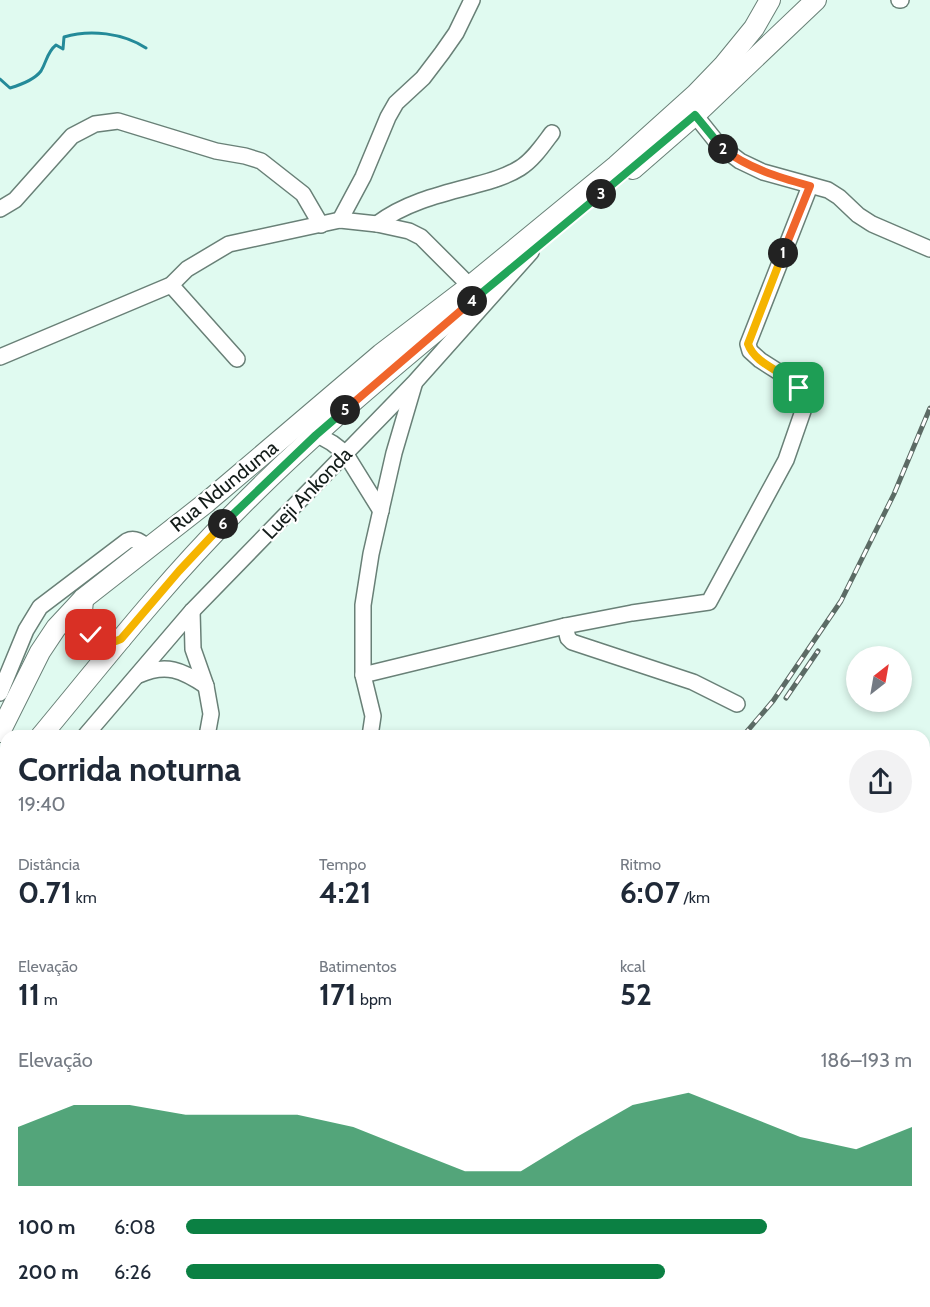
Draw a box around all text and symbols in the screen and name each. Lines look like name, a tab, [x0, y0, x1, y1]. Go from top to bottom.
pin: 2	[708, 134, 738, 164]
text: 2	[719, 139, 727, 158]
pin: 3	[586, 179, 616, 209]
text: 3	[597, 184, 605, 203]
pin: 1	[768, 238, 798, 268]
text: 1	[780, 243, 786, 262]
pin: 4	[457, 286, 487, 316]
text: 4	[467, 291, 477, 310]
pin	[773, 362, 824, 413]
icon: arrive	[782, 371, 815, 404]
pin: 5	[330, 395, 360, 425]
text: 5	[341, 400, 349, 419]
street label: Rua Ndunduma	[165, 435, 283, 537]
street label: Lueji Ankonda	[257, 442, 357, 544]
pin: 6	[208, 509, 238, 539]
text: 6	[219, 514, 228, 533]
pin	[65, 609, 116, 660]
icon: check	[74, 618, 107, 651]
north arrow	[846, 646, 912, 712]
map controls	[846, 646, 912, 712]
text: Corrida noturna	[18, 749, 241, 789]
button: share	[849, 750, 912, 813]
text: 19:40	[18, 792, 66, 816]
text: Distância	[18, 855, 80, 874]
text: Tempo	[319, 855, 366, 874]
text: Ritmo	[620, 855, 661, 874]
text: 0.71	[18, 874, 72, 911]
text: 4:21	[319, 874, 371, 911]
text: 6:07	[620, 874, 680, 911]
text: km	[72, 888, 97, 907]
text: /km	[680, 888, 710, 907]
text: Elevação	[18, 957, 78, 976]
text: Batimentos	[319, 957, 397, 976]
text: kcal	[620, 957, 646, 976]
text: 11	[18, 976, 40, 1013]
text: 171	[319, 976, 356, 1013]
text: 52	[620, 976, 652, 1013]
text: m	[40, 990, 58, 1009]
text: bpm	[356, 990, 392, 1009]
text: Elevação	[18, 1048, 93, 1072]
text: 186–193 m	[821, 1048, 912, 1072]
text: 100 m	[18, 1215, 76, 1239]
text: 6:08	[114, 1215, 156, 1239]
text: 200 m	[18, 1260, 79, 1284]
text: 6:26	[114, 1260, 151, 1284]

